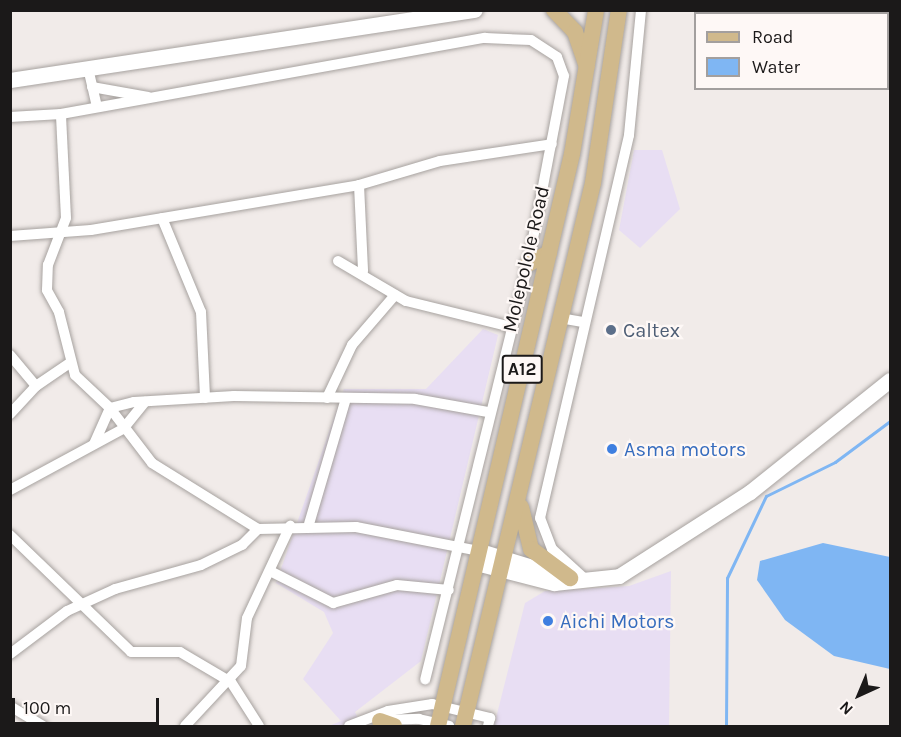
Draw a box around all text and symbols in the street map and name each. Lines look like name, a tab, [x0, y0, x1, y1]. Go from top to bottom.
legend	[694, 12, 889, 90]
text: Road	[752, 26, 793, 48]
text: Water	[752, 56, 800, 78]
street label: Molepolole Road	[497, 183, 555, 335]
place label: Caltex	[623, 318, 680, 342]
marker: Caltex	[604, 323, 618, 337]
road number: A12	[501, 354, 543, 384]
place label: Asma motors	[624, 437, 746, 461]
marker: Asma motors	[605, 442, 619, 456]
place label: Aichi Motors	[560, 609, 675, 633]
marker: Aichi Motors	[541, 614, 555, 628]
north arrow	[829, 665, 889, 725]
scale bar	[15, 686, 162, 724]
text: 100 m	[23, 697, 71, 719]
text: N	[835, 697, 857, 719]

